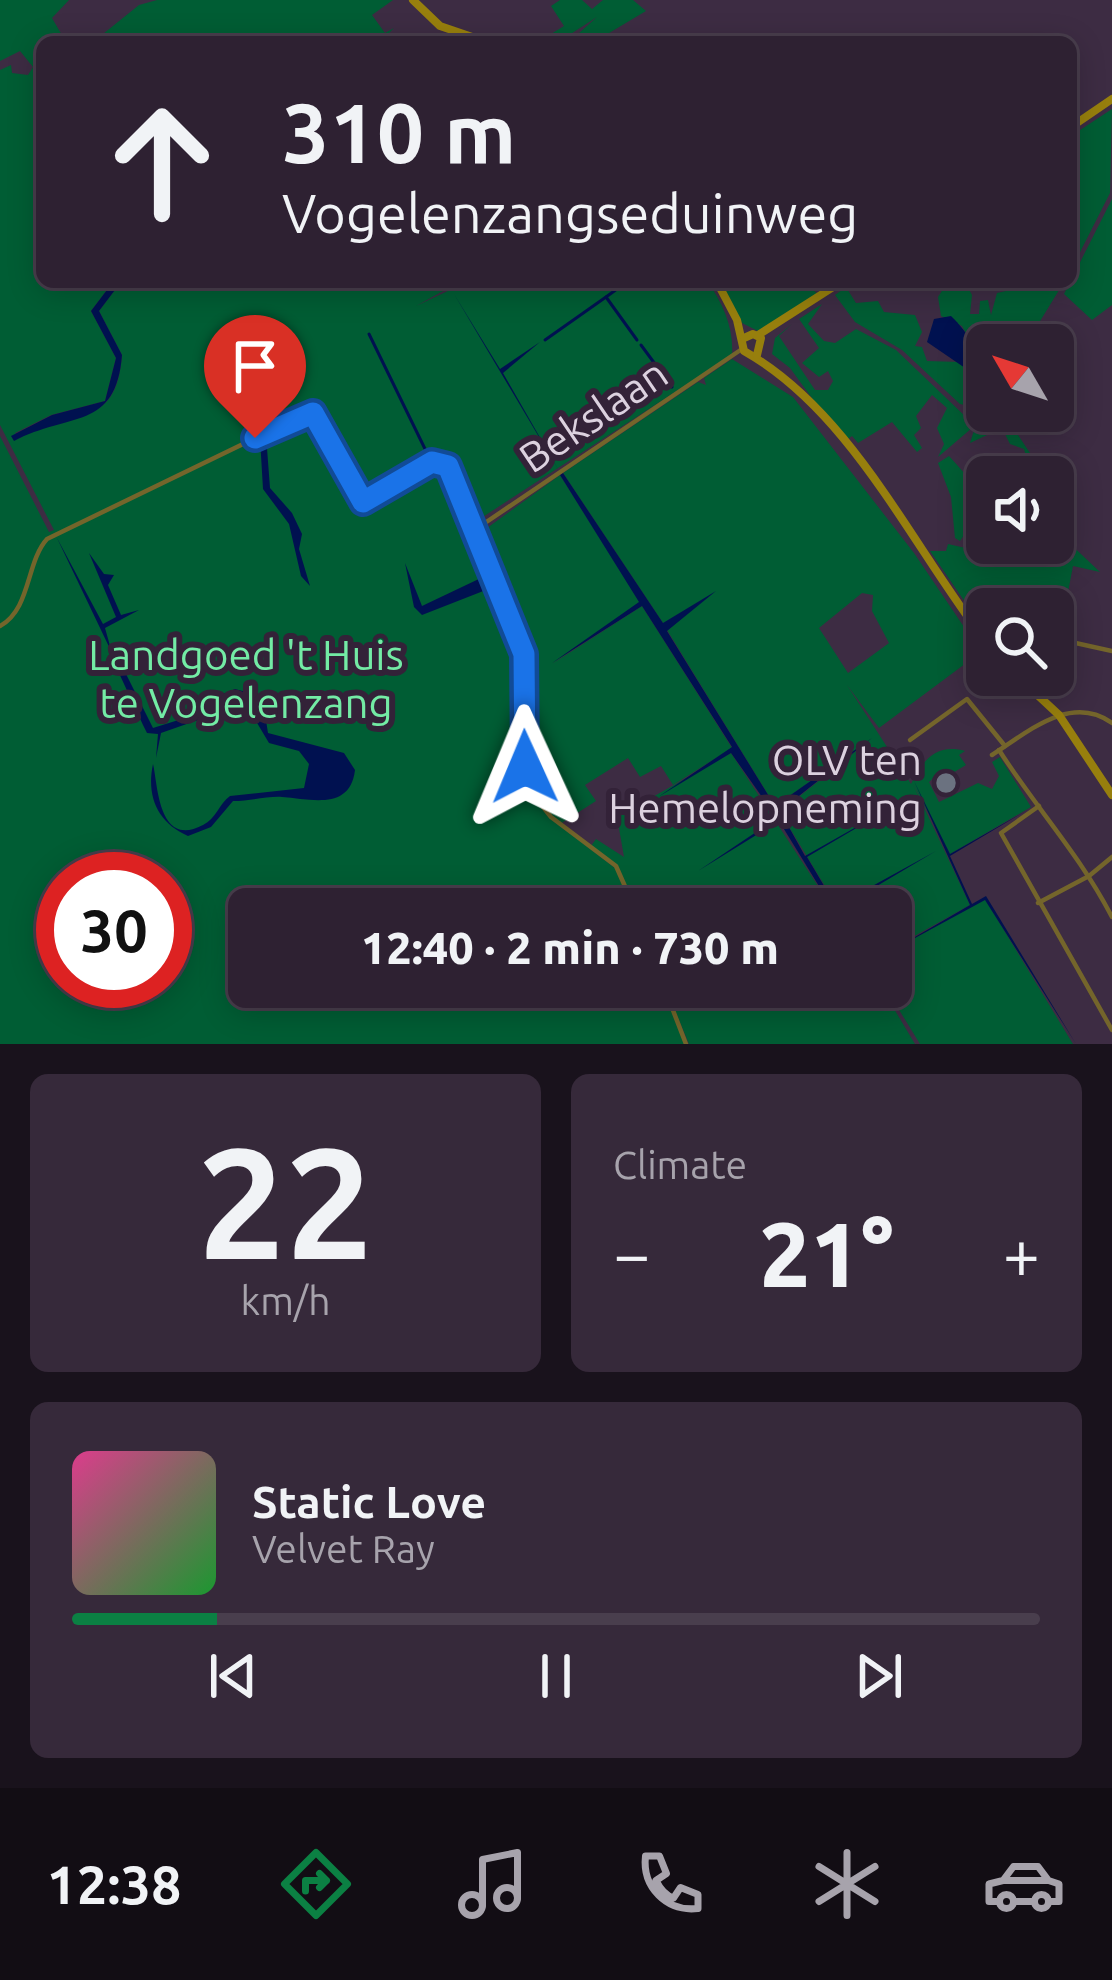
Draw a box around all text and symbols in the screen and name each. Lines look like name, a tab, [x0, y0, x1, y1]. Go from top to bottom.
icon: ahead	[84, 84, 240, 240]
text: 310 m	[282, 85, 516, 179]
text: Vogelenzangseduinweg	[282, 183, 858, 243]
pin	[204, 315, 306, 438]
north arrow	[966, 324, 1074, 432]
map controls	[966, 324, 1074, 696]
icon: arrive	[222, 333, 288, 399]
street label: Bekslaan	[510, 349, 676, 481]
button: sound	[966, 456, 1074, 564]
button: search	[966, 588, 1074, 696]
park label: Landgoed 't Huis te Vogelenzang	[88, 631, 404, 726]
position arrow	[462, 704, 588, 830]
place label: OLV ten Hemelopneming	[608, 736, 922, 831]
marker: OLV ten Hemelopneming	[933, 770, 959, 796]
speed limit sign: 30	[36, 852, 192, 1008]
text: 12:40 · 2 min · 730 m	[361, 922, 779, 973]
text: 22	[198, 1114, 373, 1288]
text: Climate	[613, 1143, 747, 1186]
text: 21°	[759, 1203, 894, 1304]
text: −	[613, 1216, 650, 1290]
text: +	[1003, 1216, 1040, 1290]
text: km/h	[240, 1279, 331, 1322]
text: Static Love	[252, 1476, 486, 1527]
text: Velvet Ray	[252, 1527, 435, 1570]
icon: previous	[200, 1643, 266, 1709]
icon: pause	[523, 1643, 589, 1709]
icon: next	[846, 1643, 912, 1709]
icon: directions	[274, 1842, 358, 1926]
icon: music	[451, 1842, 535, 1926]
icon: phone	[628, 1842, 712, 1926]
icon: climate	[805, 1842, 889, 1926]
icon: car	[982, 1842, 1066, 1926]
text: 12:38	[46, 1854, 182, 1914]

